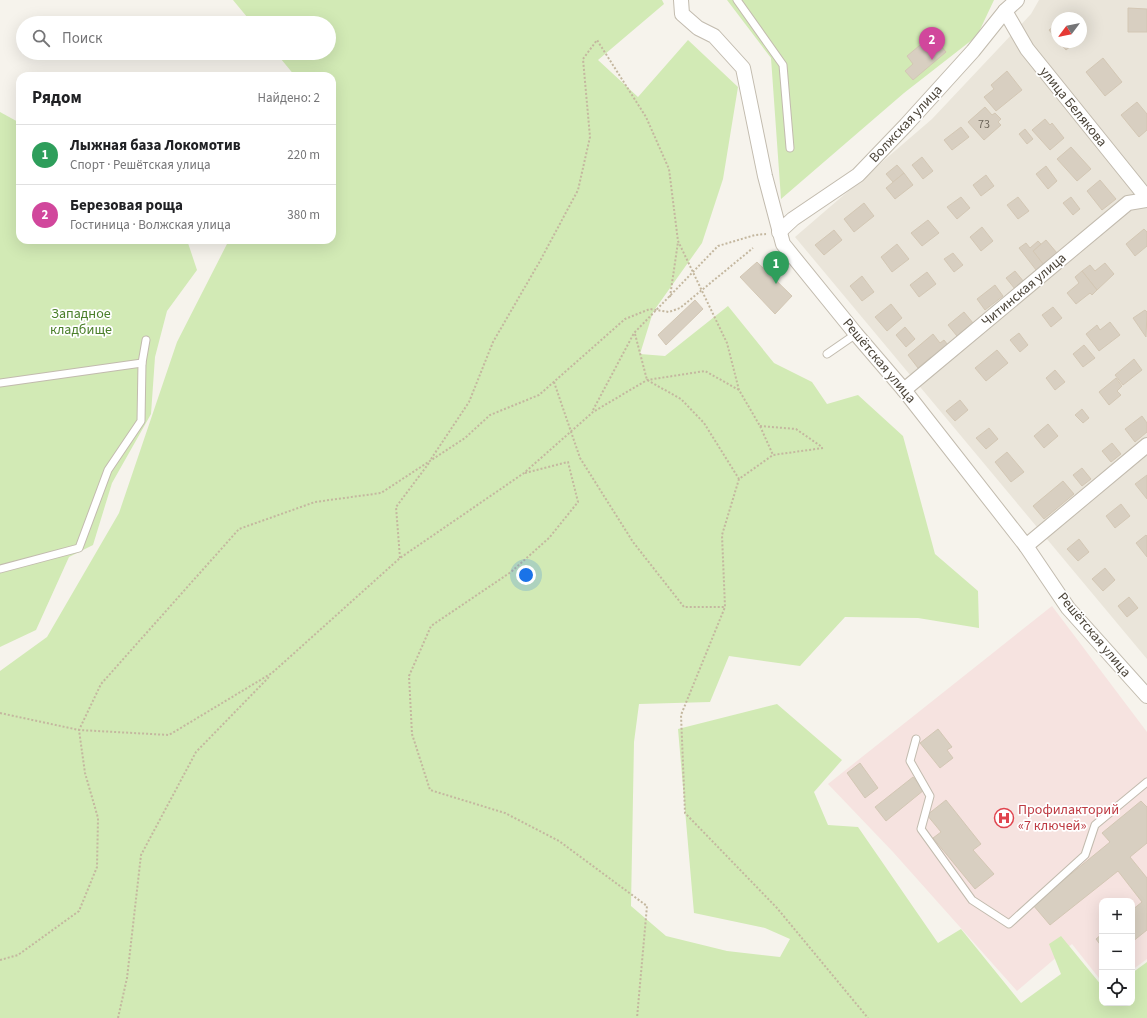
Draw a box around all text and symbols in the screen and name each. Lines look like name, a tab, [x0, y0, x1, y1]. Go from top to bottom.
north arrow	[1051, 12, 1087, 48]
search box	[16, 16, 336, 60]
icon: search	[30, 27, 52, 49]
pin: 2	[919, 27, 945, 60]
text: Поиск	[62, 28, 103, 49]
street label: улица Белякова	[1035, 63, 1111, 151]
street label: Волжская улица	[865, 81, 947, 167]
text: Рядом	[32, 86, 82, 110]
text: Найдено: 2	[258, 89, 320, 107]
house number: 73	[978, 116, 990, 133]
text: Лыжная база Локомотив	[70, 135, 241, 156]
text: 1	[42, 146, 48, 164]
text: 220 m	[287, 146, 320, 164]
text: Спорт · Решётская улица	[70, 156, 211, 174]
text: Березовая роща	[70, 195, 183, 216]
text: 2	[42, 206, 48, 224]
text: 380 m	[287, 206, 320, 224]
text: Гостиница · Волжская улица	[70, 216, 231, 234]
street label: Читинская улица	[977, 248, 1071, 332]
pin: 1	[763, 251, 789, 284]
park label: Западное кладбище	[50, 304, 112, 340]
street label: Решётская улица	[838, 314, 920, 408]
your location	[516, 565, 536, 585]
street label: Решётская улица	[1053, 588, 1135, 682]
place label: Профилакторий «7 ключей»	[1018, 800, 1119, 836]
hospital icon: Профилакторий «7 ключей»	[993, 807, 1015, 829]
map controls	[1099, 898, 1135, 1006]
button: +	[1099, 898, 1135, 934]
button: −	[1099, 934, 1135, 970]
button: locate	[1099, 970, 1135, 1006]

